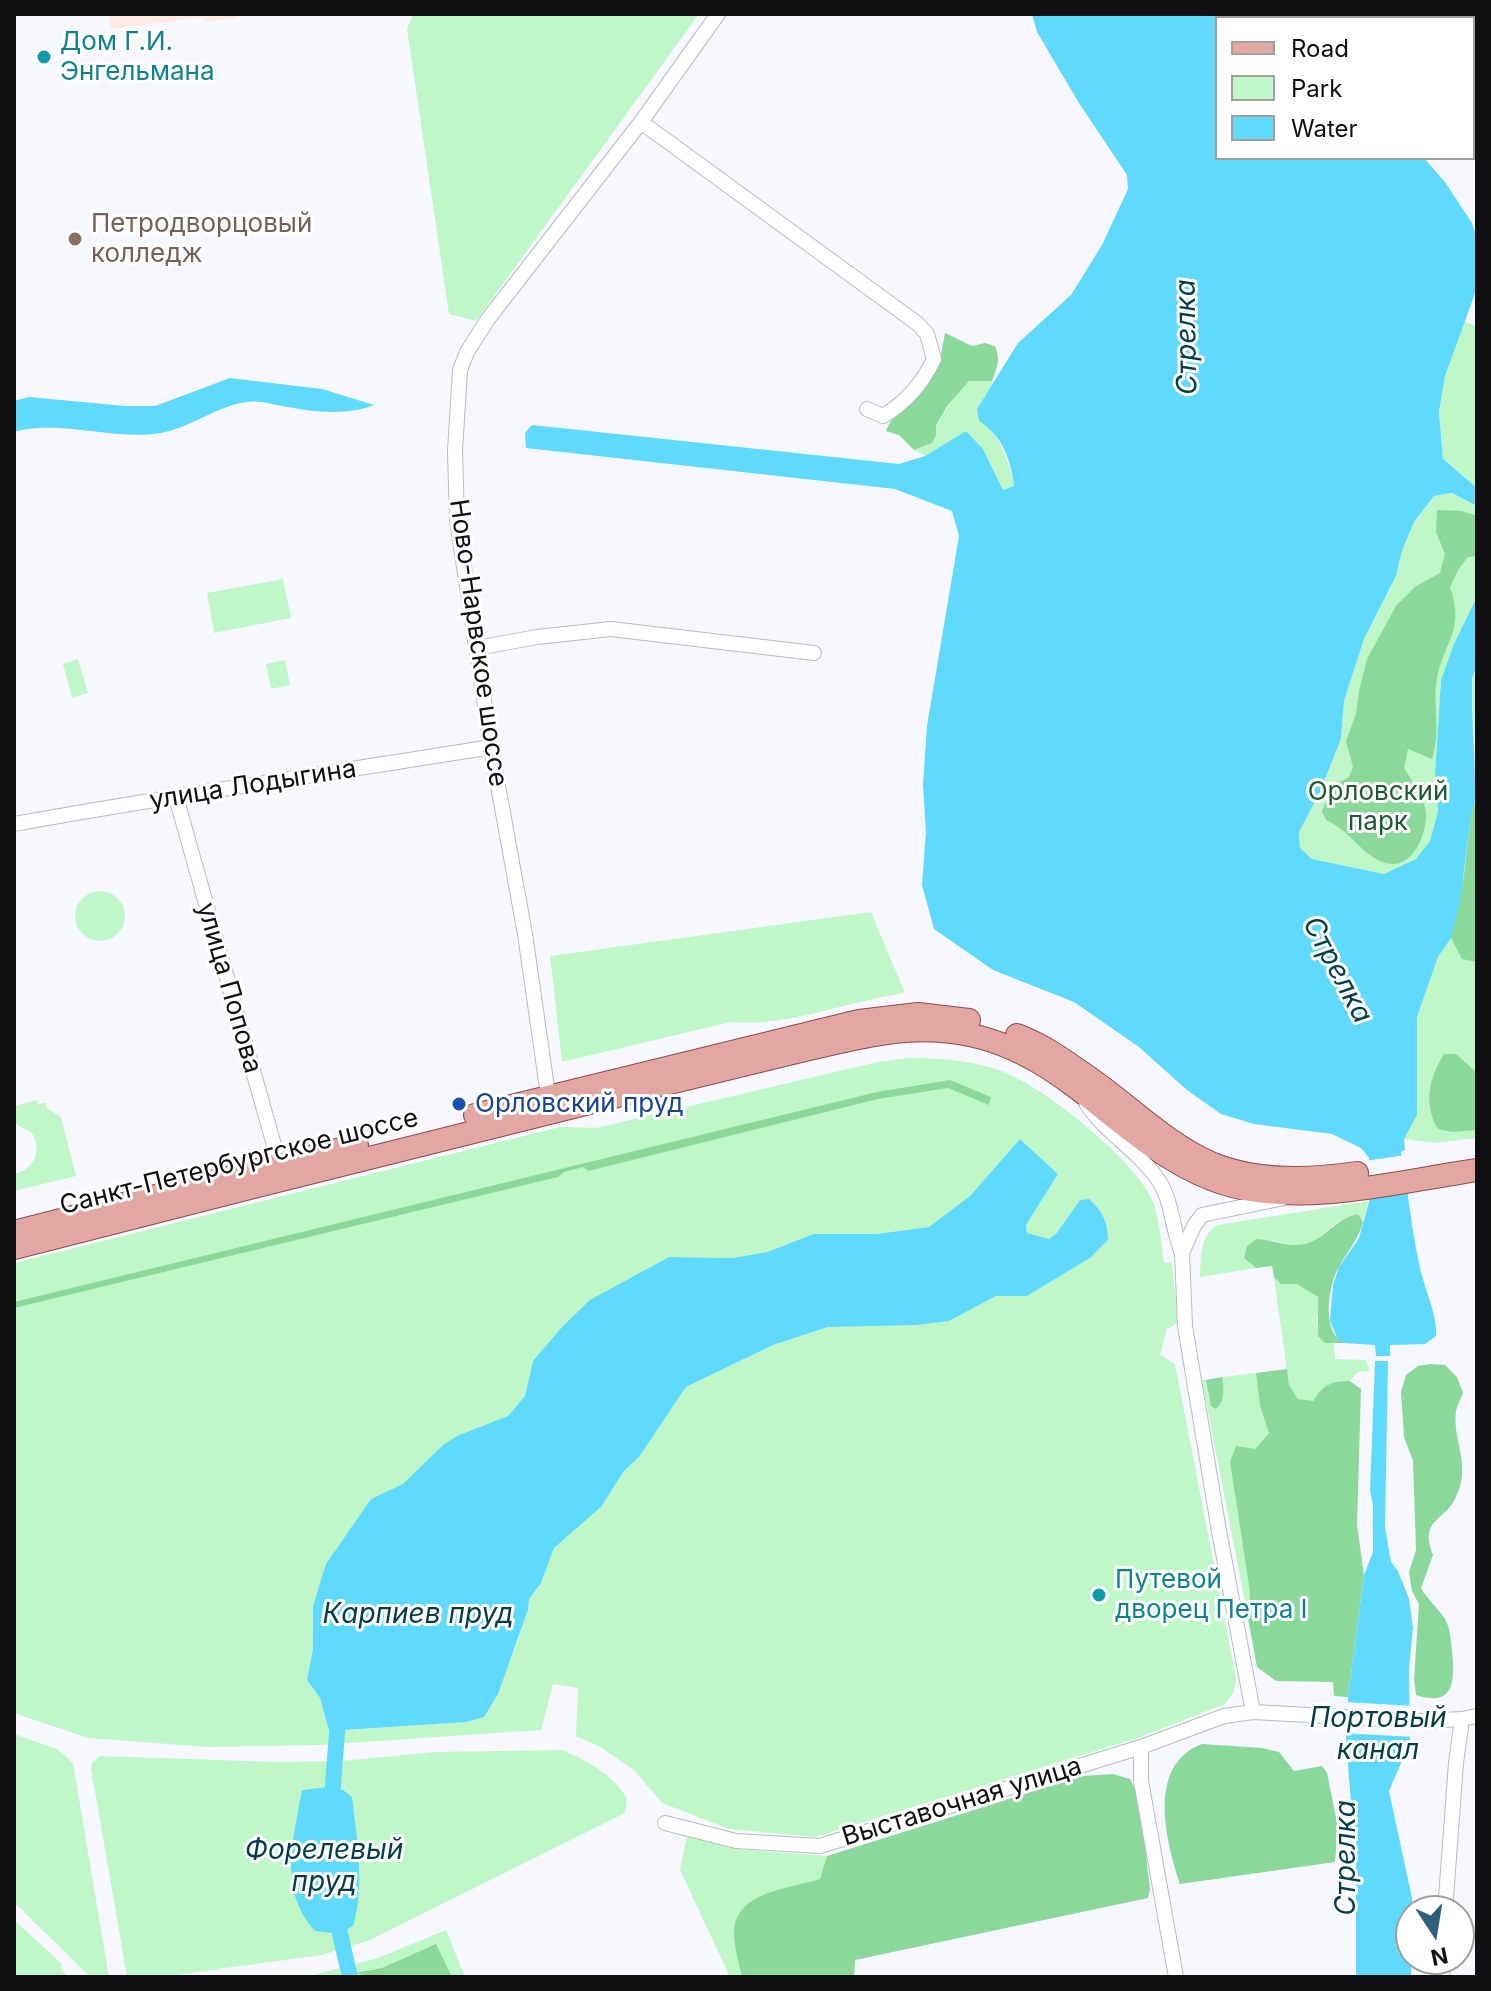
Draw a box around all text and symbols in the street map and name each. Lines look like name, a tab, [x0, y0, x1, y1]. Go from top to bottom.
legend	[1215, 16, 1475, 160]
place label: Дом Г.И. Энгельмана	[60, 26, 215, 88]
text: Road	[1291, 34, 1349, 63]
marker: Дом Г.И. Энгельмана	[35, 48, 53, 66]
text: Park	[1291, 74, 1342, 103]
text: Water	[1291, 114, 1358, 143]
place label: Петродворцовый колледж	[91, 208, 312, 270]
marker: Петродворцовый колледж	[66, 230, 84, 248]
water label: Стрелка	[1169, 279, 1205, 395]
street label: Ново-Нарвское шоссе	[442, 497, 514, 789]
street label: улица Лодыгина	[147, 753, 359, 817]
park label: Орловский парк	[1308, 776, 1448, 838]
street label: улица Попова	[190, 899, 268, 1077]
water label: Стрелка	[1295, 911, 1379, 1029]
place label: Орловский пруд	[475, 1088, 683, 1120]
marker: Орловский пруд	[450, 1095, 468, 1113]
street label: Санкт-Петербургское шоссе	[56, 1102, 422, 1222]
place label: Путевой дворец Петра I	[1115, 1564, 1308, 1626]
marker: Путевой дворец Петра I	[1090, 1586, 1108, 1604]
water label: Карпиев пруд	[322, 1598, 514, 1632]
water label: Портовый канал	[1309, 1702, 1447, 1768]
street label: Выставочная улица	[838, 1751, 1086, 1853]
water label: Стрелка	[1330, 1800, 1364, 1916]
water label: Форелевый пруд	[245, 1834, 403, 1900]
north arrow	[1395, 1895, 1475, 1975]
text: N	[1429, 1942, 1450, 1971]

